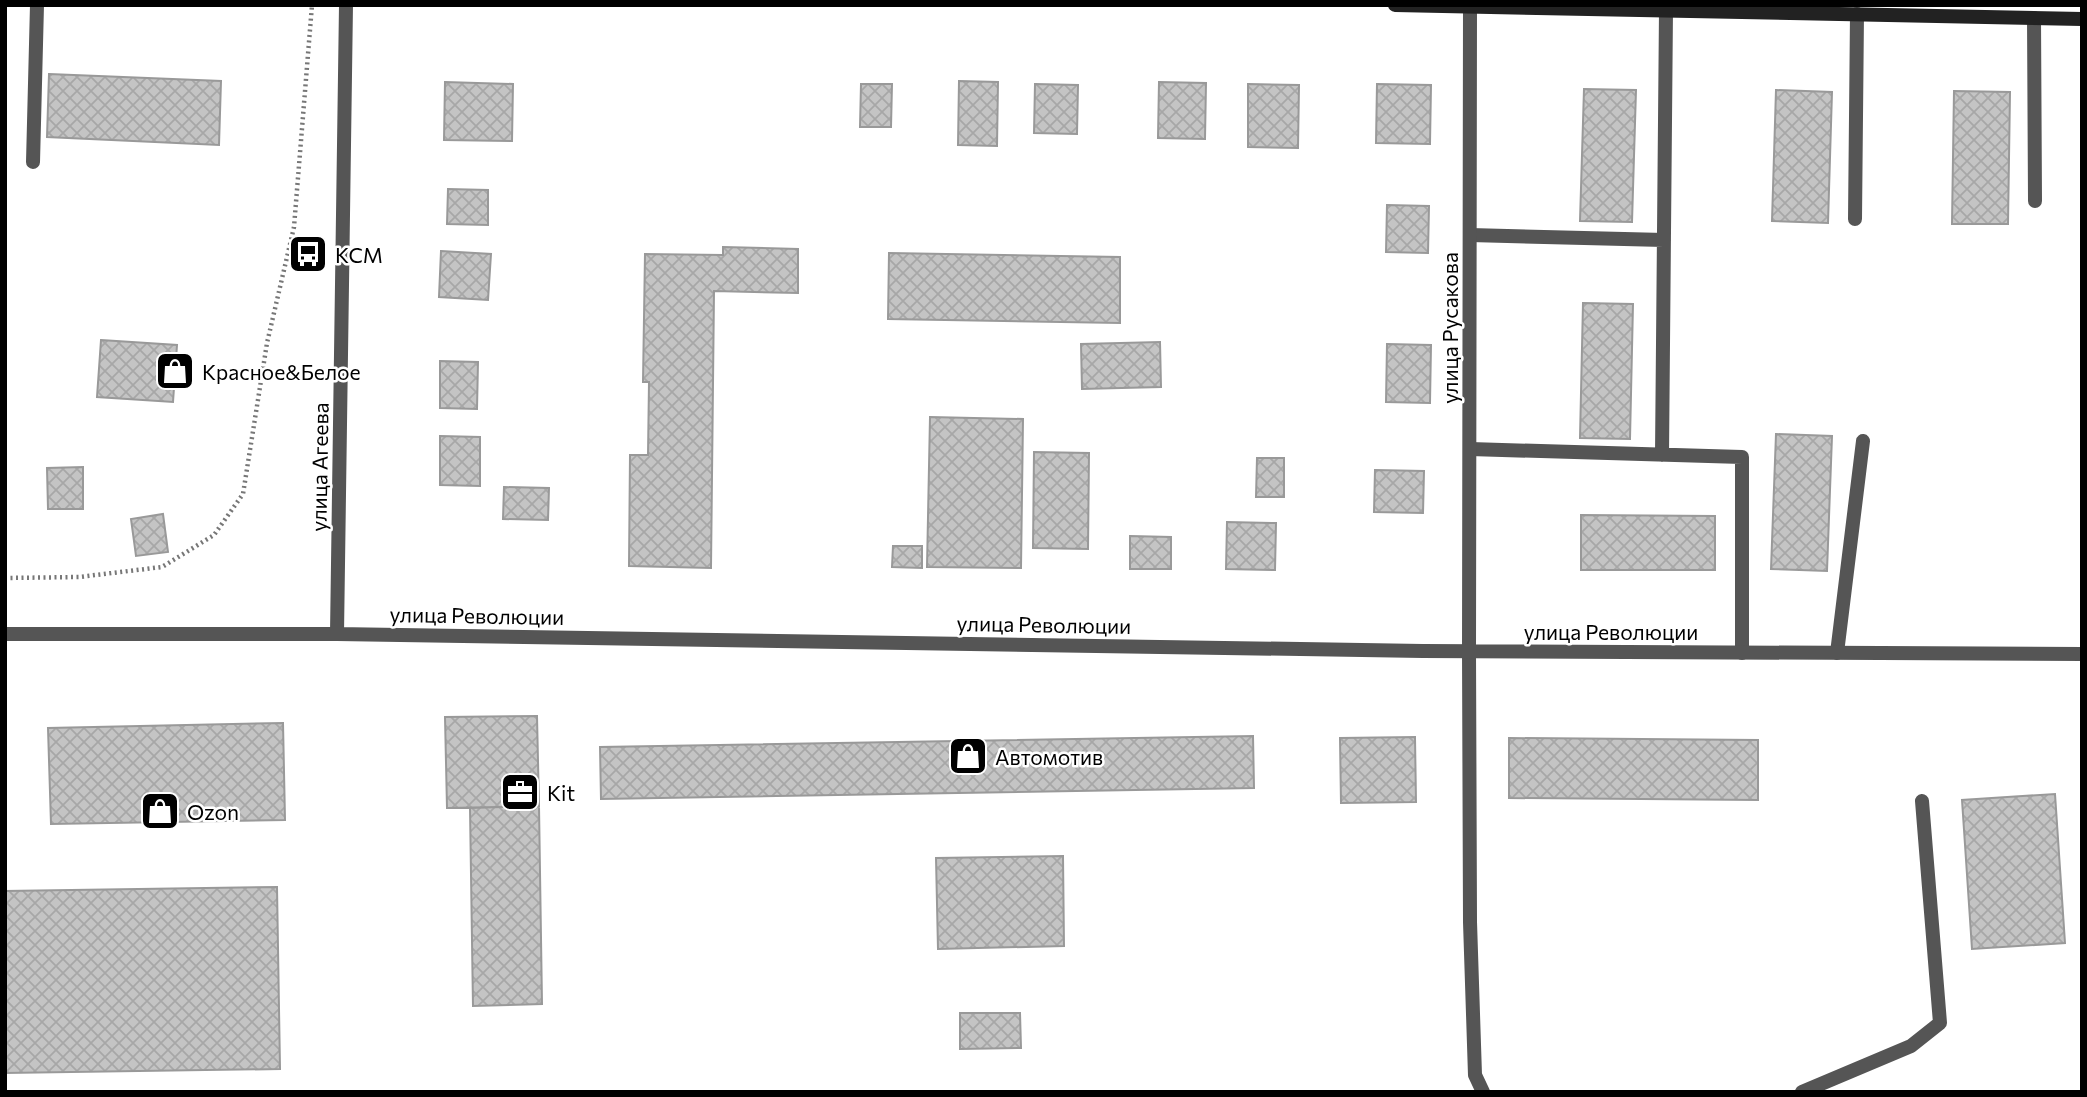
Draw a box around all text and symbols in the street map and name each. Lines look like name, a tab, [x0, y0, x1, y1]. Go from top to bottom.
bus stop icon: КСМ	[287, 233, 329, 275]
place label: КСМ	[335, 242, 383, 267]
street label: улица Русакова	[1437, 252, 1462, 404]
shop icon: Красное&Белое	[154, 350, 196, 392]
place label: Красное&Белое	[202, 359, 361, 384]
street label: улица Агеева	[305, 402, 333, 532]
street label: улица Революции	[390, 601, 564, 629]
street label: улица Революции	[957, 610, 1131, 638]
street label: улица Революции	[1524, 619, 1698, 644]
shop icon: Автомотив	[947, 735, 989, 777]
place label: Автомотив	[995, 744, 1103, 769]
office icon: Kit	[499, 771, 541, 813]
place label: Kit	[547, 780, 575, 805]
shop icon: Ozon	[139, 790, 181, 832]
place label: Ozon	[187, 799, 239, 824]

